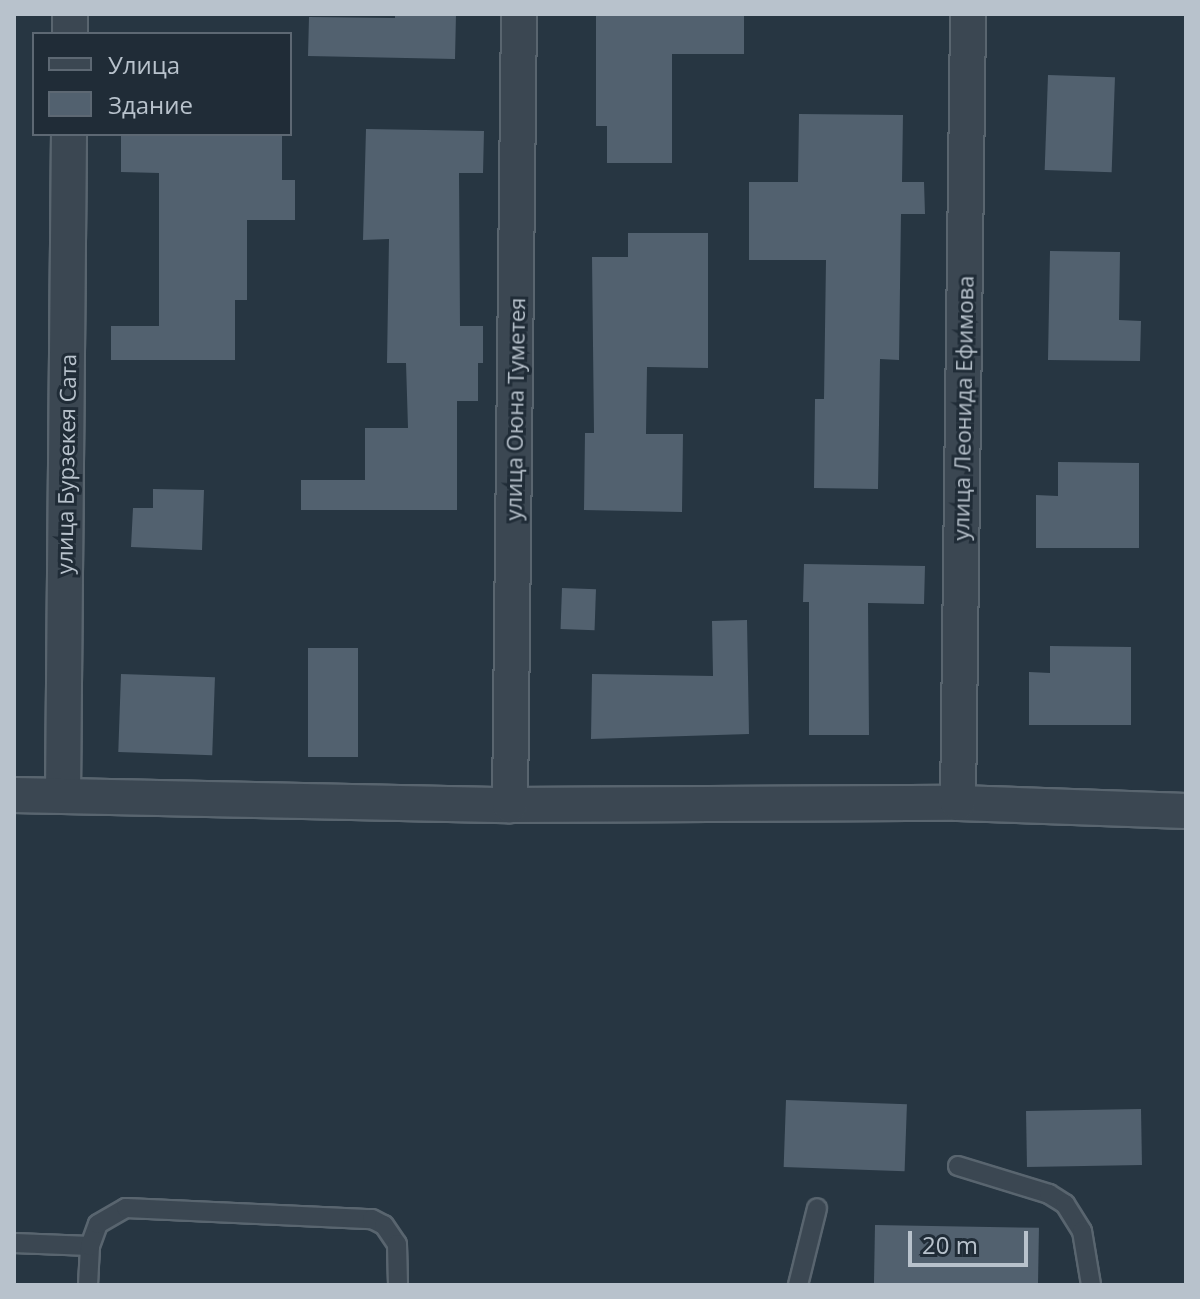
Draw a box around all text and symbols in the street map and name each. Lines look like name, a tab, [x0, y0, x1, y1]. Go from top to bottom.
legend	[32, 32, 292, 136]
text: Улица	[108, 48, 180, 81]
text: Здание	[108, 88, 193, 121]
street label: улица Леонида Ефимова	[947, 275, 979, 541]
street label: улица Оюна Туметея	[500, 297, 530, 521]
street label: улица Бурзекея Сата	[51, 354, 81, 574]
scale bar	[912, 1215, 1032, 1265]
text: 20 m	[922, 1228, 978, 1261]

